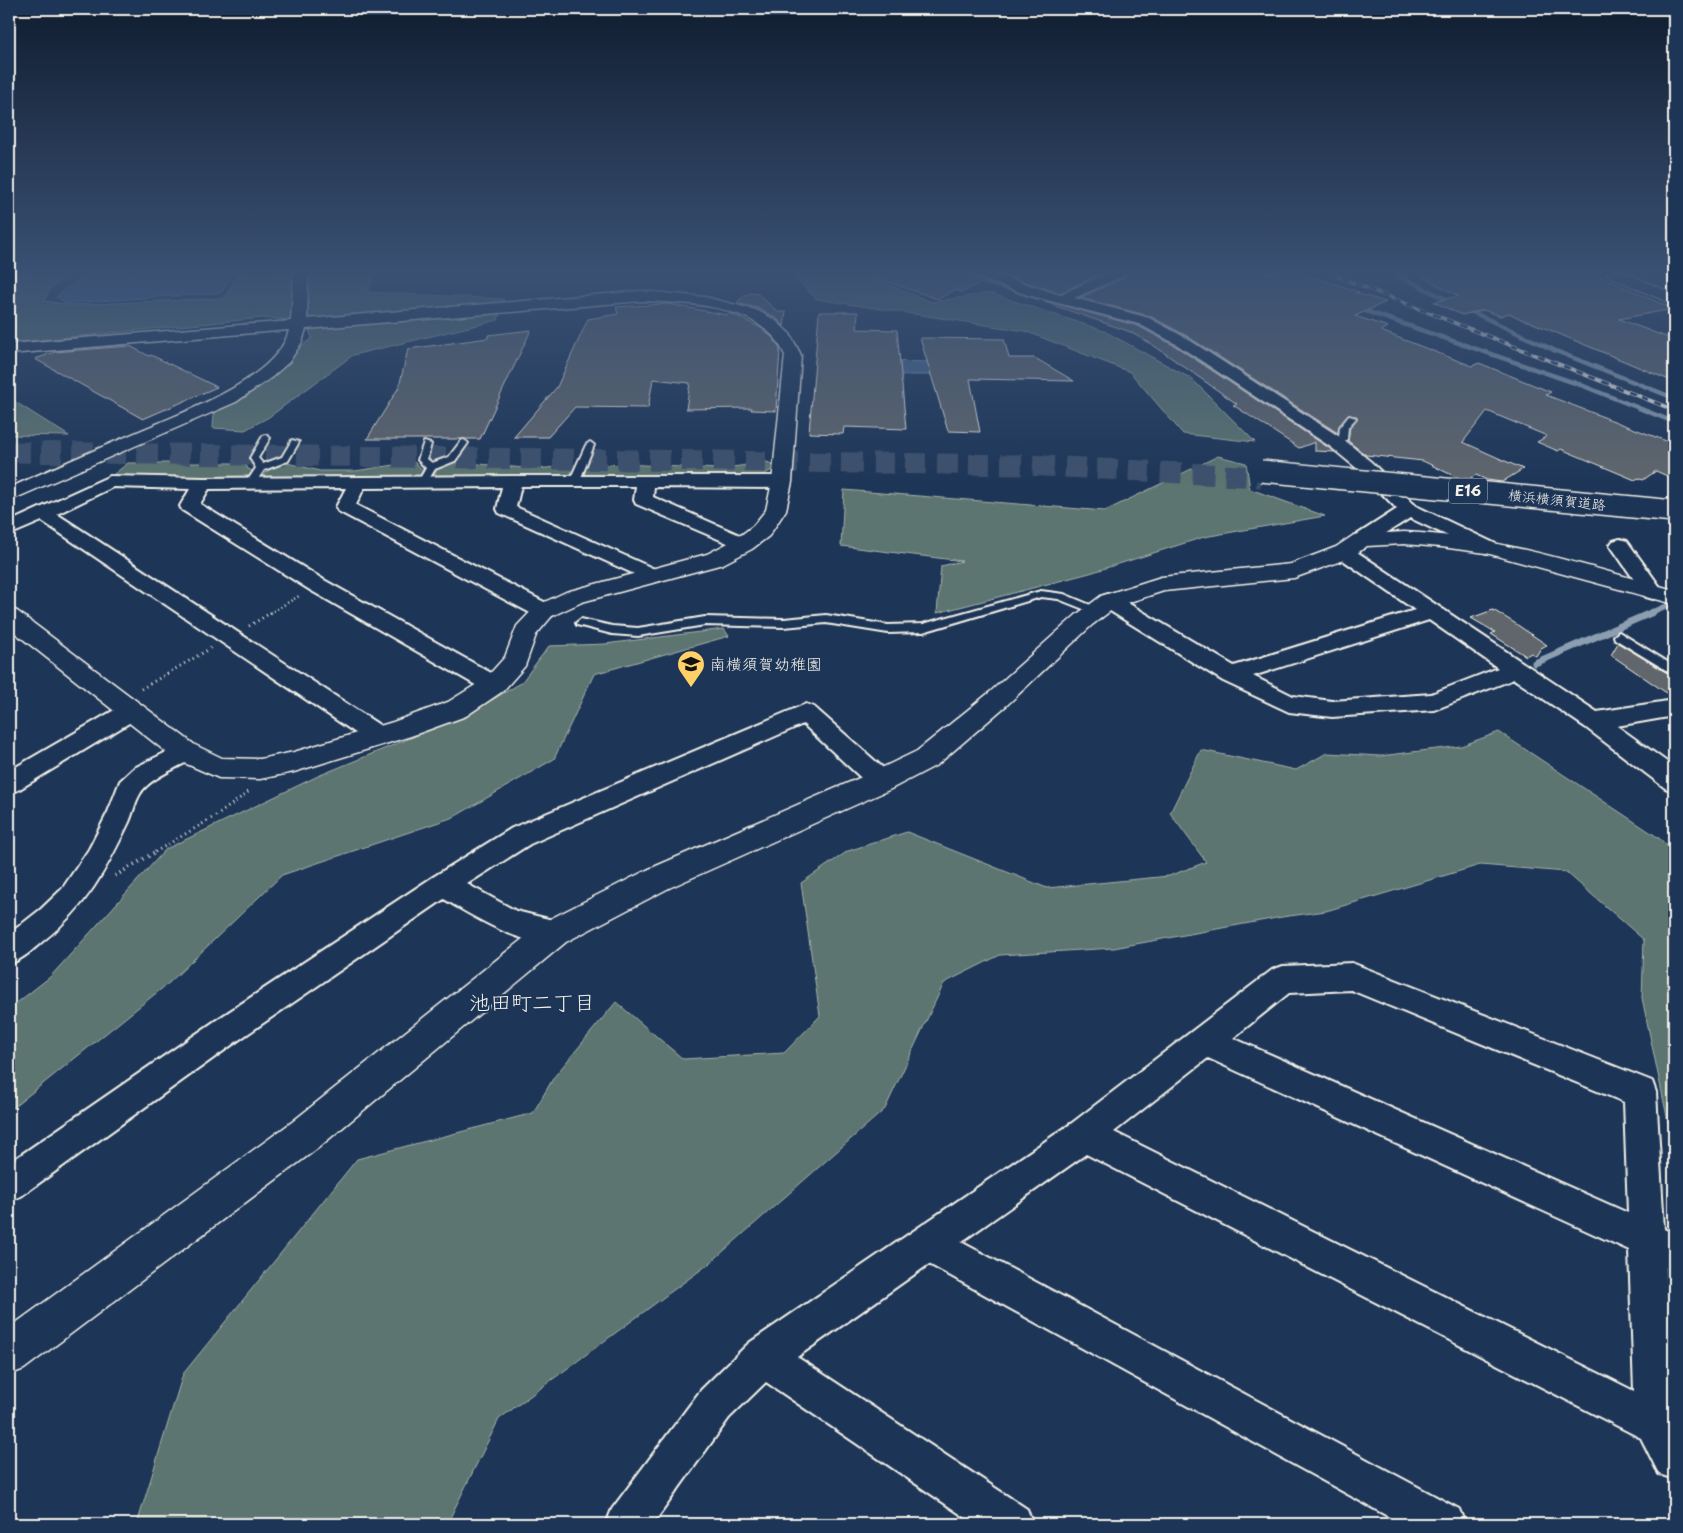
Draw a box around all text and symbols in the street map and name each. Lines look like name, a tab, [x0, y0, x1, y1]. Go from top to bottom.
road number: E16	[1449, 478, 1487, 504]
street label: 横浜横須賀道路	[1507, 484, 1607, 515]
school or university icon: 南横須賀幼稚園	[676, 649, 706, 688]
place label: 南横須賀幼稚園	[710, 651, 822, 675]
district label: 池田町二丁目	[469, 985, 595, 1017]

